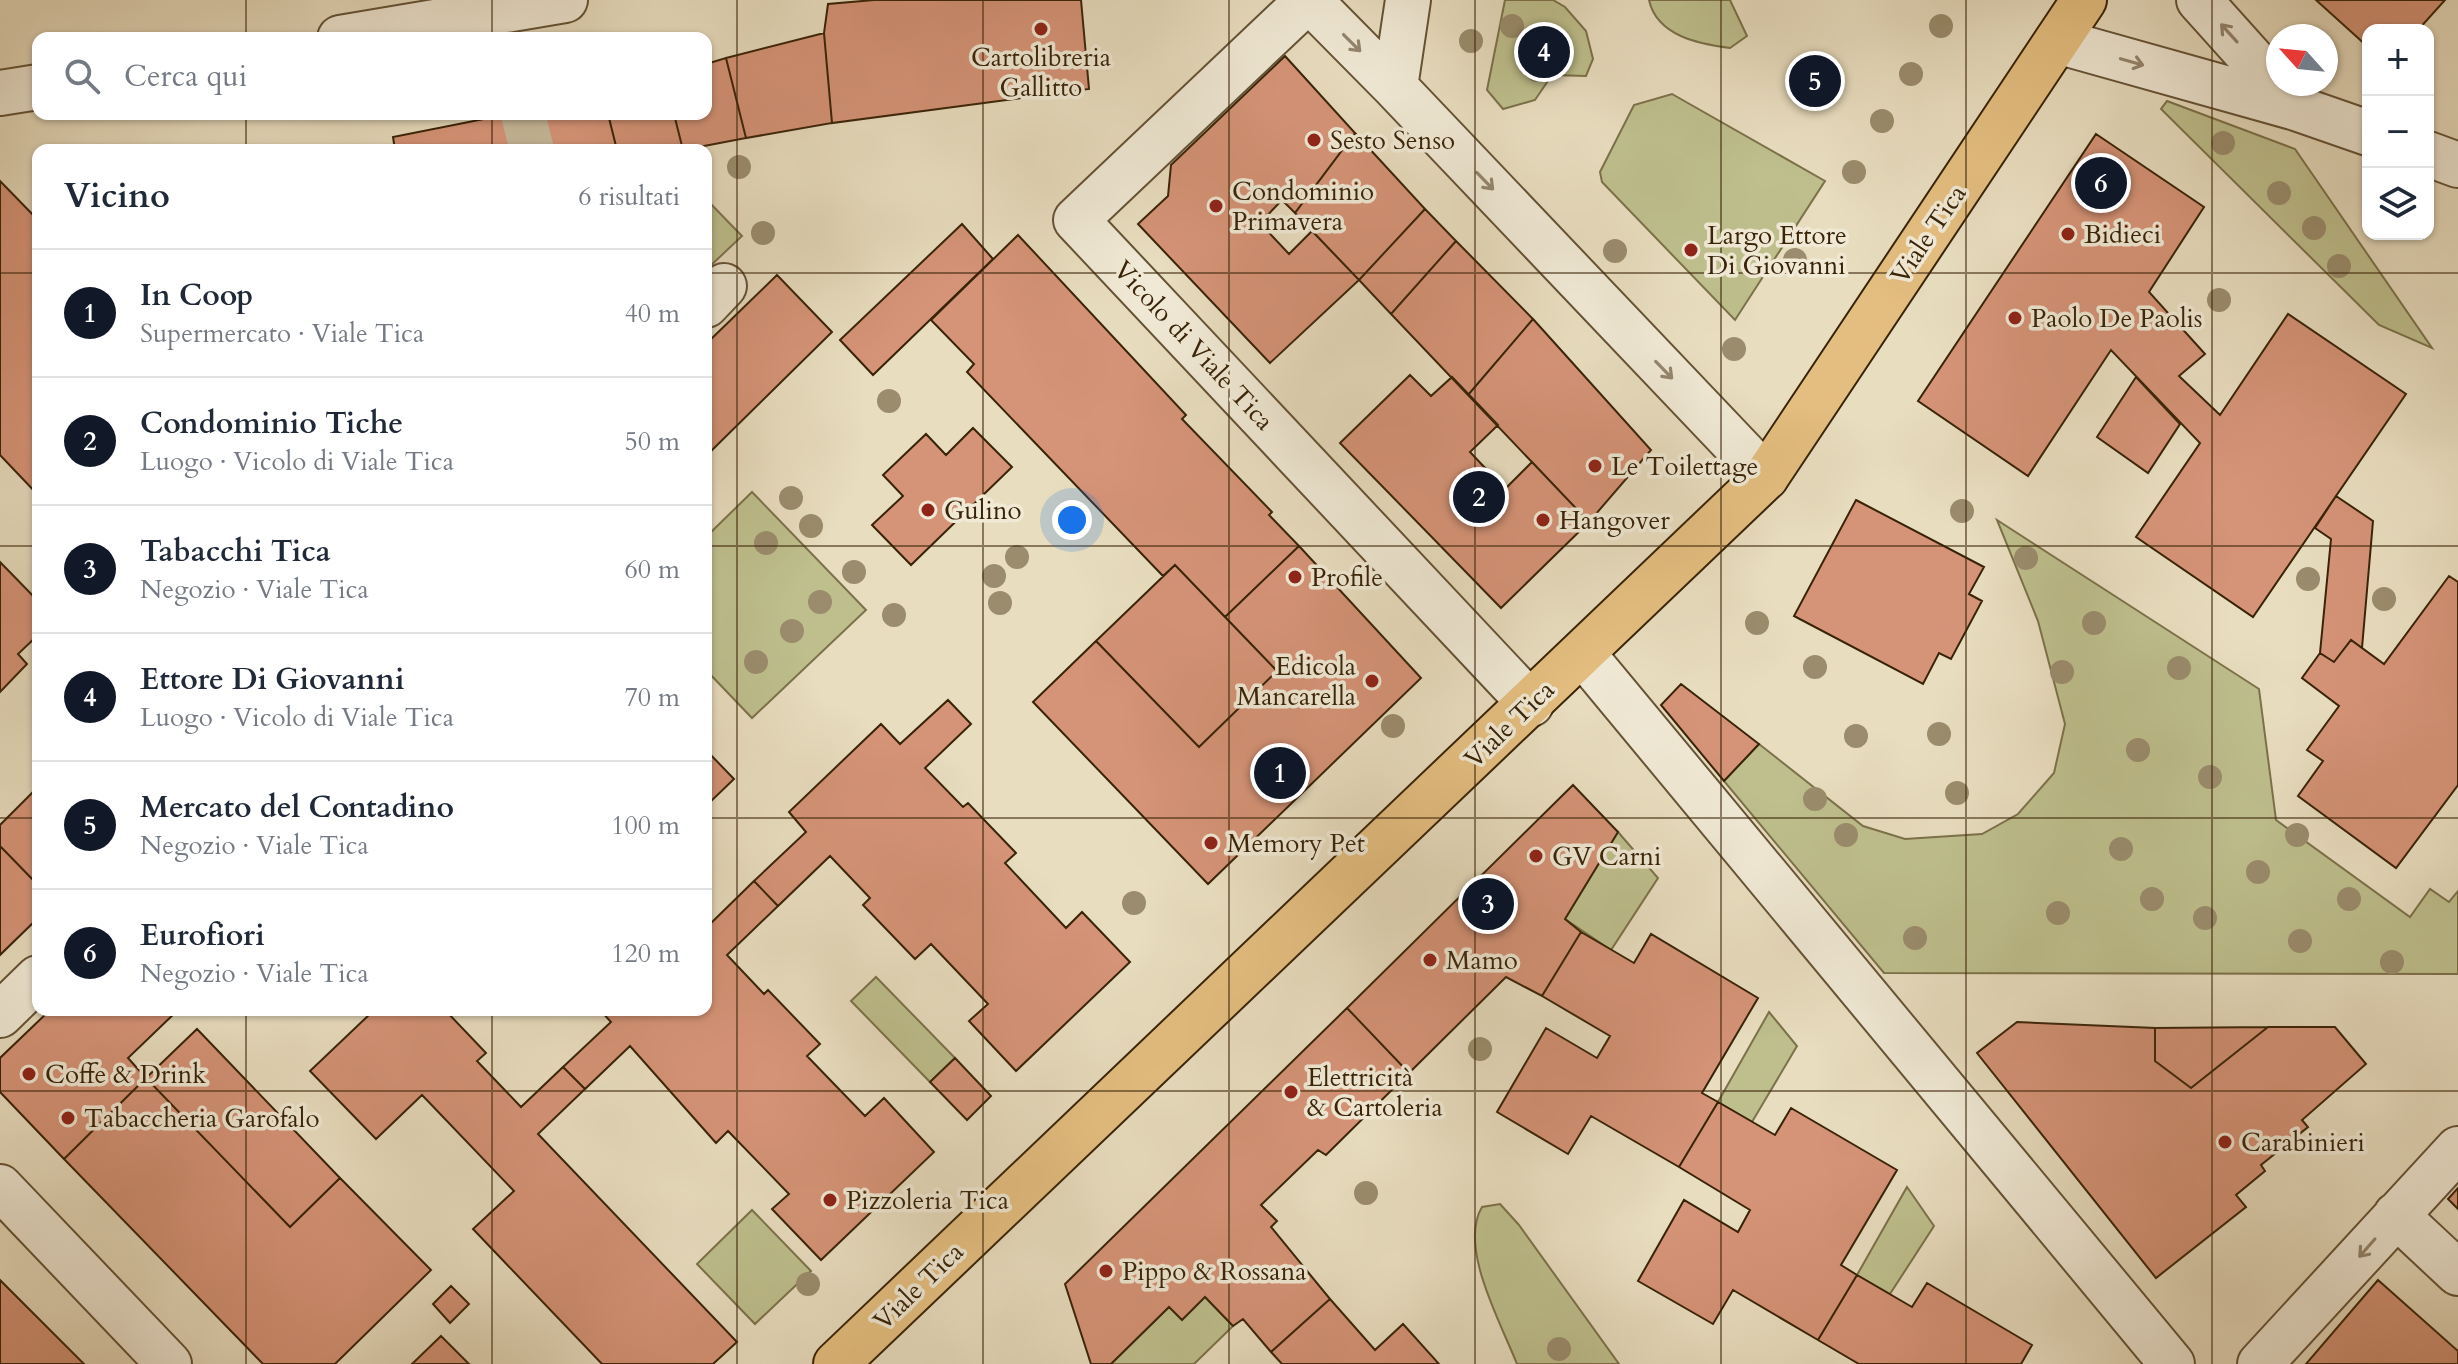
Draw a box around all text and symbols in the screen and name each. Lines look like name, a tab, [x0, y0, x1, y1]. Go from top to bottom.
marker: Cartolibreria Gallitto	[1032, 20, 1050, 38]
pin: 4	[1518, 22, 1570, 82]
one-way arrow	[2220, 24, 2238, 44]
north arrow	[2266, 24, 2338, 96]
map controls	[2362, 24, 2434, 240]
button: +	[2362, 24, 2434, 96]
search box	[32, 32, 712, 120]
one-way arrow	[1342, 34, 1362, 53]
place label: Cartolibreria Gallitto	[971, 40, 1111, 105]
pin: 5	[1789, 51, 1841, 111]
icon: search	[60, 54, 104, 98]
one-way arrow	[2119, 55, 2145, 70]
text: Cerca qui	[124, 56, 247, 97]
button: −	[2362, 96, 2434, 168]
place label: Sesto Senso	[1330, 123, 1455, 158]
marker: Sesto Senso	[1305, 131, 1323, 149]
pin: 6	[2075, 153, 2127, 213]
button: layers	[2362, 168, 2434, 240]
one-way arrow	[1475, 171, 1494, 191]
text: Vicino	[64, 173, 170, 219]
place label: Condominio Primavera	[1232, 174, 1374, 239]
street label: Viale Tica	[1882, 178, 1974, 291]
text: 6 risultati	[578, 179, 680, 214]
marker: Condominio Primavera	[1207, 197, 1225, 215]
place label: Bidieci	[2084, 217, 2161, 252]
place label: Largo Ettore Di Giovanni	[1707, 218, 1847, 283]
marker: Bidieci	[2059, 225, 2077, 243]
marker: Largo Ettore Di Giovanni	[1682, 241, 1700, 259]
street label: Vicolo di Viale Tica	[1106, 253, 1282, 438]
text: In Coop	[140, 275, 253, 316]
text: 1	[83, 296, 97, 331]
text: 40 m	[624, 296, 680, 331]
place label: Paolo De Paolis	[2031, 301, 2203, 336]
marker: Paolo De Paolis	[2006, 309, 2024, 327]
text: Supermercato · Viale Tica	[140, 316, 424, 351]
one-way arrow	[1654, 360, 1673, 380]
text: Condominio Tiche	[140, 403, 403, 444]
text: 2	[83, 424, 97, 459]
text: 50 m	[624, 424, 680, 459]
text: Luogo · Vicolo di Viale Tica	[140, 444, 454, 479]
place label: Le Toilettage	[1611, 449, 1758, 484]
marker: Le Toilettage	[1586, 457, 1604, 475]
pin: 2	[1453, 467, 1505, 527]
place label: Gulino	[944, 493, 1022, 528]
your location	[1052, 500, 1092, 540]
marker: Gulino	[919, 501, 937, 519]
place label: Hangover	[1559, 503, 1670, 538]
marker: Hangover	[1534, 511, 1552, 529]
text: Tabacchi Tica	[140, 531, 331, 572]
text: 3	[83, 552, 97, 587]
text: 60 m	[624, 552, 680, 587]
place label: Profile	[1311, 560, 1383, 595]
marker: Profile	[1286, 568, 1304, 586]
text: Negozio · Viale Tica	[140, 572, 369, 607]
place label: Edicola Mancarella	[1237, 649, 1356, 714]
text: Ettore Di Giovanni	[140, 659, 404, 700]
marker: Edicola Mancarella	[1363, 672, 1381, 690]
street label: Viale Tica	[1457, 673, 1562, 776]
text: 4	[83, 680, 97, 715]
text: 70 m	[624, 680, 680, 715]
text: Luogo · Vicolo di Viale Tica	[140, 700, 454, 735]
pin: 1	[1254, 743, 1306, 803]
text: Mercato del Contadino	[140, 787, 454, 828]
text: 5	[83, 808, 97, 843]
text: 100 m	[611, 808, 680, 843]
place label: Memory Pet	[1227, 826, 1365, 861]
text: Negozio · Viale Tica	[140, 828, 369, 863]
marker: Memory Pet	[1202, 834, 1220, 852]
place label: GV Carni	[1552, 839, 1661, 874]
marker: GV Carni	[1527, 847, 1545, 865]
pin: 3	[1462, 874, 1514, 934]
text: Eurofiori	[140, 915, 265, 956]
text: 6	[83, 936, 97, 971]
text: 120 m	[611, 936, 680, 971]
place label: Mamo	[1446, 943, 1518, 978]
marker: Mamo	[1421, 951, 1439, 969]
text: Negozio · Viale Tica	[140, 956, 369, 991]
place label: Coffe & Drink	[45, 1057, 206, 1092]
place label: Elettricità & Cartoleria	[1307, 1060, 1443, 1125]
marker: Coffe & Drink	[20, 1065, 38, 1083]
marker: Elettricità & Cartoleria	[1282, 1083, 1300, 1101]
place label: Tabaccheria Garofalo	[84, 1101, 319, 1136]
marker: Tabaccheria Garofalo	[59, 1109, 77, 1127]
place label: Carabinieri	[2241, 1125, 2365, 1160]
marker: Carabinieri	[2216, 1133, 2234, 1151]
place label: Pizzoleria Tica	[846, 1183, 1009, 1218]
marker: Pizzoleria Tica	[821, 1191, 839, 1209]
street label: Viale Tica	[866, 1235, 971, 1338]
one-way arrow	[2359, 1237, 2377, 1257]
place label: Pippo & Rossana	[1122, 1254, 1306, 1289]
marker: Pippo & Rossana	[1097, 1262, 1115, 1280]

